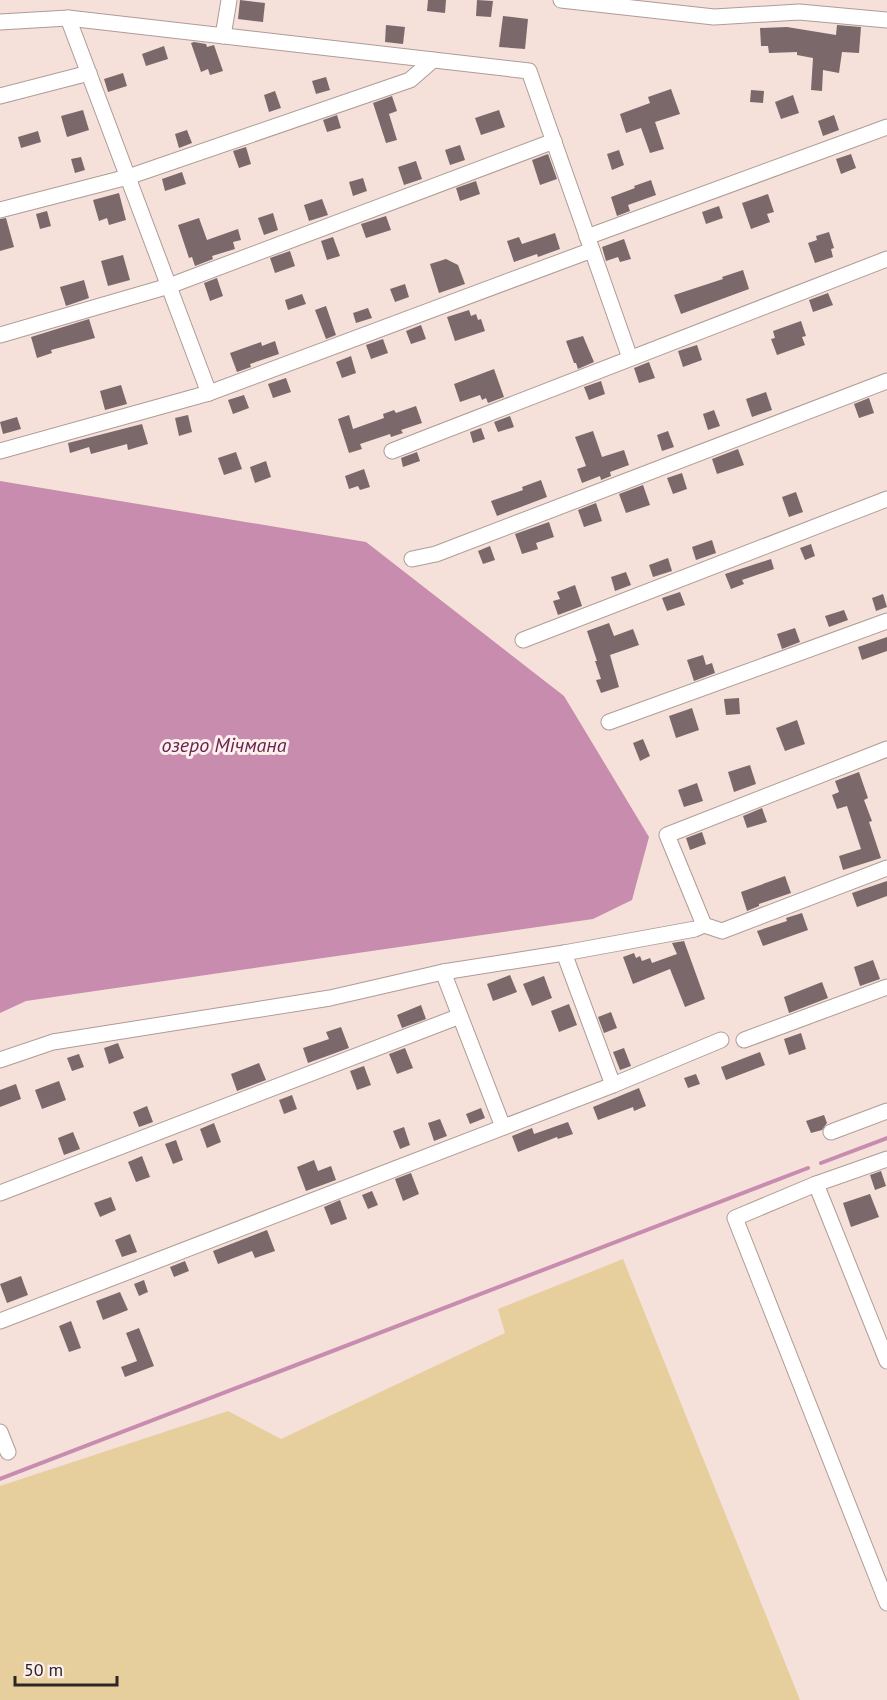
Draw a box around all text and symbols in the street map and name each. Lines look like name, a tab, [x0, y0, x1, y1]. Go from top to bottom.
water label: озеро Мічмана	[161, 732, 287, 758]
scale bar	[15, 1649, 117, 1687]
text: 50 m	[24, 1658, 63, 1681]

